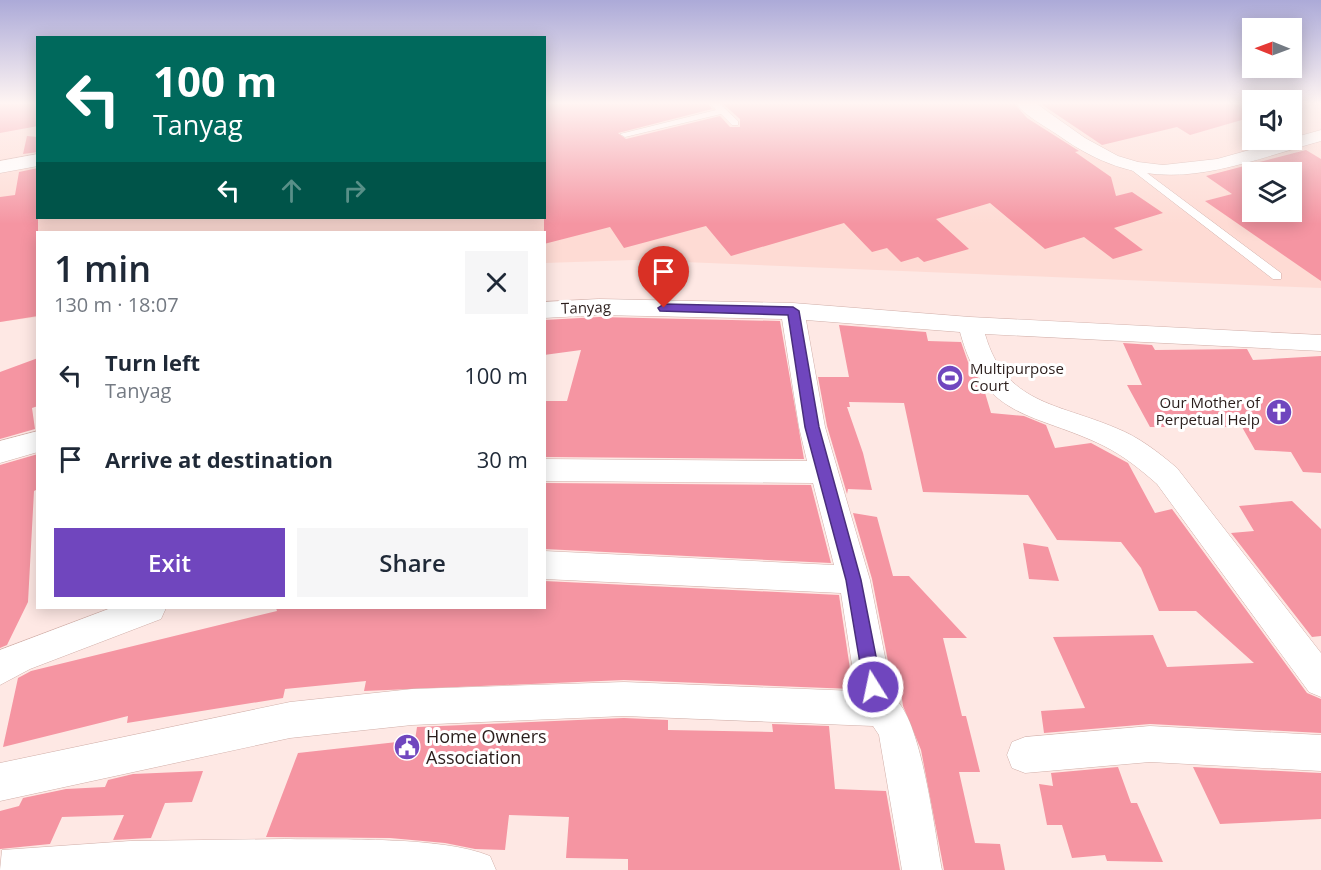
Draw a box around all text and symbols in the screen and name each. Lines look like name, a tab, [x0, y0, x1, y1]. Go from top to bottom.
north arrow	[1242, 18, 1302, 78]
map controls	[1242, 18, 1302, 222]
text: 100 m	[153, 52, 277, 109]
icon: left	[54, 60, 132, 138]
button: sound	[1242, 90, 1302, 150]
text: Tanyag	[153, 106, 243, 143]
button: layers	[1242, 162, 1302, 222]
icon: left	[212, 174, 245, 207]
icon: ahead	[275, 174, 308, 207]
icon: right	[338, 174, 371, 207]
text: 1 min	[54, 244, 151, 293]
pin	[638, 246, 689, 308]
button: close	[465, 251, 528, 314]
icon: arrive	[647, 255, 680, 288]
text: 130 m · 18:07	[54, 291, 179, 318]
street label: Tanyag	[561, 296, 611, 318]
text: Turn left	[105, 347, 200, 377]
place label: Multipurpose Court	[970, 358, 1064, 395]
icon: left	[54, 359, 87, 392]
text: 100 m	[464, 360, 528, 390]
sports icon: Multipurpose Court	[935, 363, 965, 393]
text: Tanyag	[105, 377, 171, 404]
place label: Our Mother of Perpetual Help	[1156, 392, 1261, 429]
church icon: Our Mother of Perpetual Help	[1264, 397, 1294, 427]
icon: arrive	[54, 443, 87, 476]
text: Arrive at destination	[105, 444, 333, 474]
text: 30 m	[477, 444, 528, 474]
button: Exit	[54, 528, 285, 597]
button: Share	[297, 528, 528, 597]
position arrow	[841, 655, 905, 719]
place label: Home Owners Association	[426, 724, 547, 769]
public building icon: Home Owners Association	[392, 732, 422, 762]

